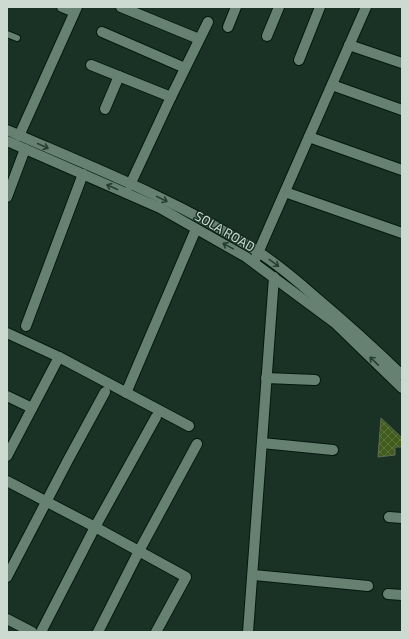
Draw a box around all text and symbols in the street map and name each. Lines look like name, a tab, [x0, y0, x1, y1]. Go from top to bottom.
one-way arrow	[36, 143, 48, 150]
one-way arrow	[107, 183, 119, 191]
one-way arrow	[155, 196, 167, 203]
street label: SOLA ROAD	[192, 207, 258, 255]
one-way arrow	[222, 242, 234, 250]
one-way arrow	[268, 259, 279, 267]
one-way arrow	[369, 356, 379, 366]

